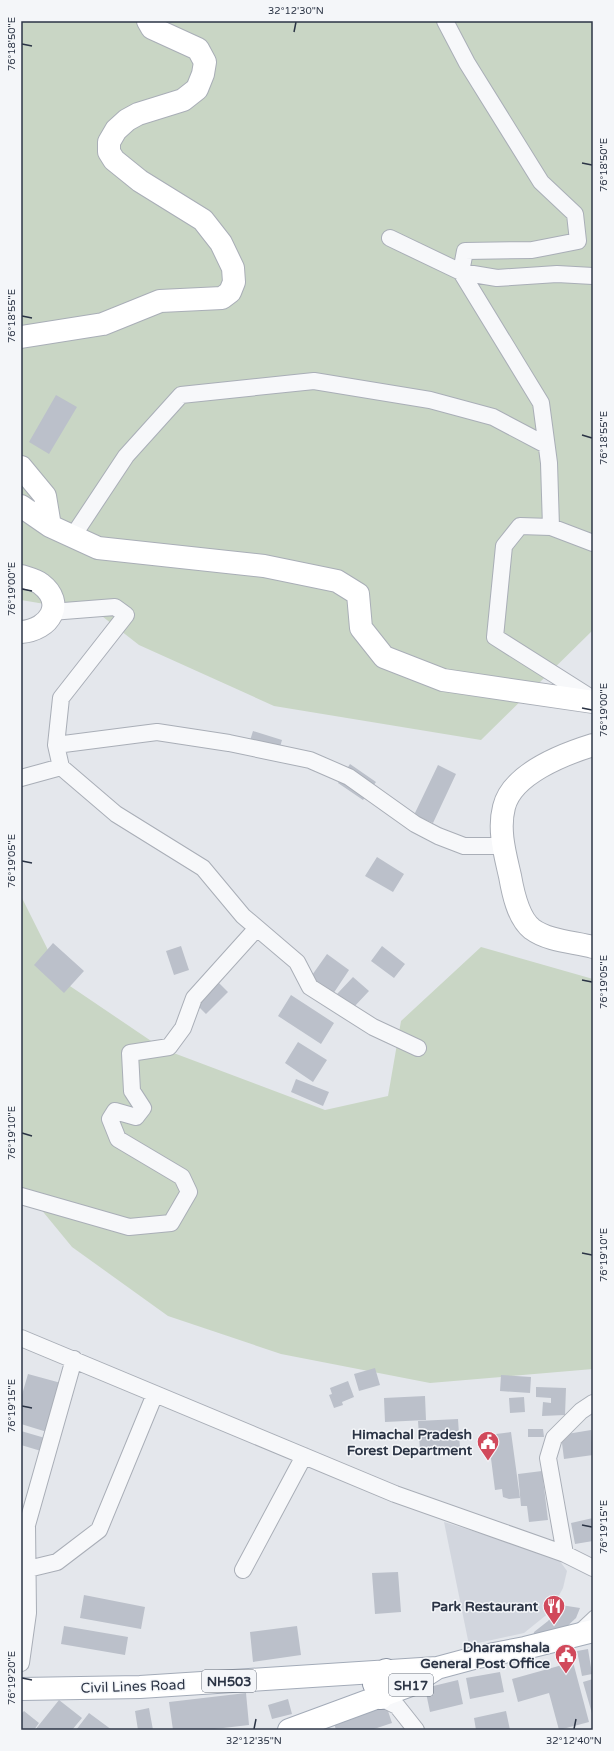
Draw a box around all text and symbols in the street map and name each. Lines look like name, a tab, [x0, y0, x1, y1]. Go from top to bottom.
text: 32°12'30"N	[268, 5, 324, 17]
text: 76°18'50"E	[6, 17, 18, 71]
text: 76°18'50"E	[598, 138, 610, 192]
text: 76°18'55"E	[6, 289, 18, 343]
text: 76°18'55"E	[598, 411, 610, 465]
text: 76°19'00"E	[6, 562, 18, 616]
text: 76°19'00"E	[598, 683, 610, 737]
text: 76°19'05"E	[6, 834, 18, 888]
text: 76°19'05"E	[598, 955, 610, 1009]
text: 76°19'10"E	[6, 1106, 18, 1160]
text: 76°19'10"E	[598, 1228, 610, 1282]
text: 76°19'15"E	[6, 1379, 18, 1433]
place label: Himachal Pradesh Forest Department	[347, 1426, 473, 1459]
public building icon: Himachal Pradesh Forest Department	[475, 1429, 501, 1462]
text: 76°19'15"E	[598, 1500, 610, 1554]
restaurant icon: Park Restaurant	[541, 1593, 567, 1626]
place label: Park Restaurant	[431, 1598, 539, 1615]
place label: Dharamshala General Post Office	[420, 1639, 550, 1672]
public building icon: Dharamshala General Post Office	[553, 1642, 579, 1675]
text: 76°19'20"E	[6, 1651, 18, 1705]
road number: NH503	[202, 1670, 256, 1692]
road number: SH17	[389, 1674, 433, 1696]
street label: Civil Lines Road	[80, 1676, 186, 1697]
text: 32°12'35"N	[226, 1735, 282, 1747]
text: 32°12'40"N	[546, 1735, 602, 1747]

